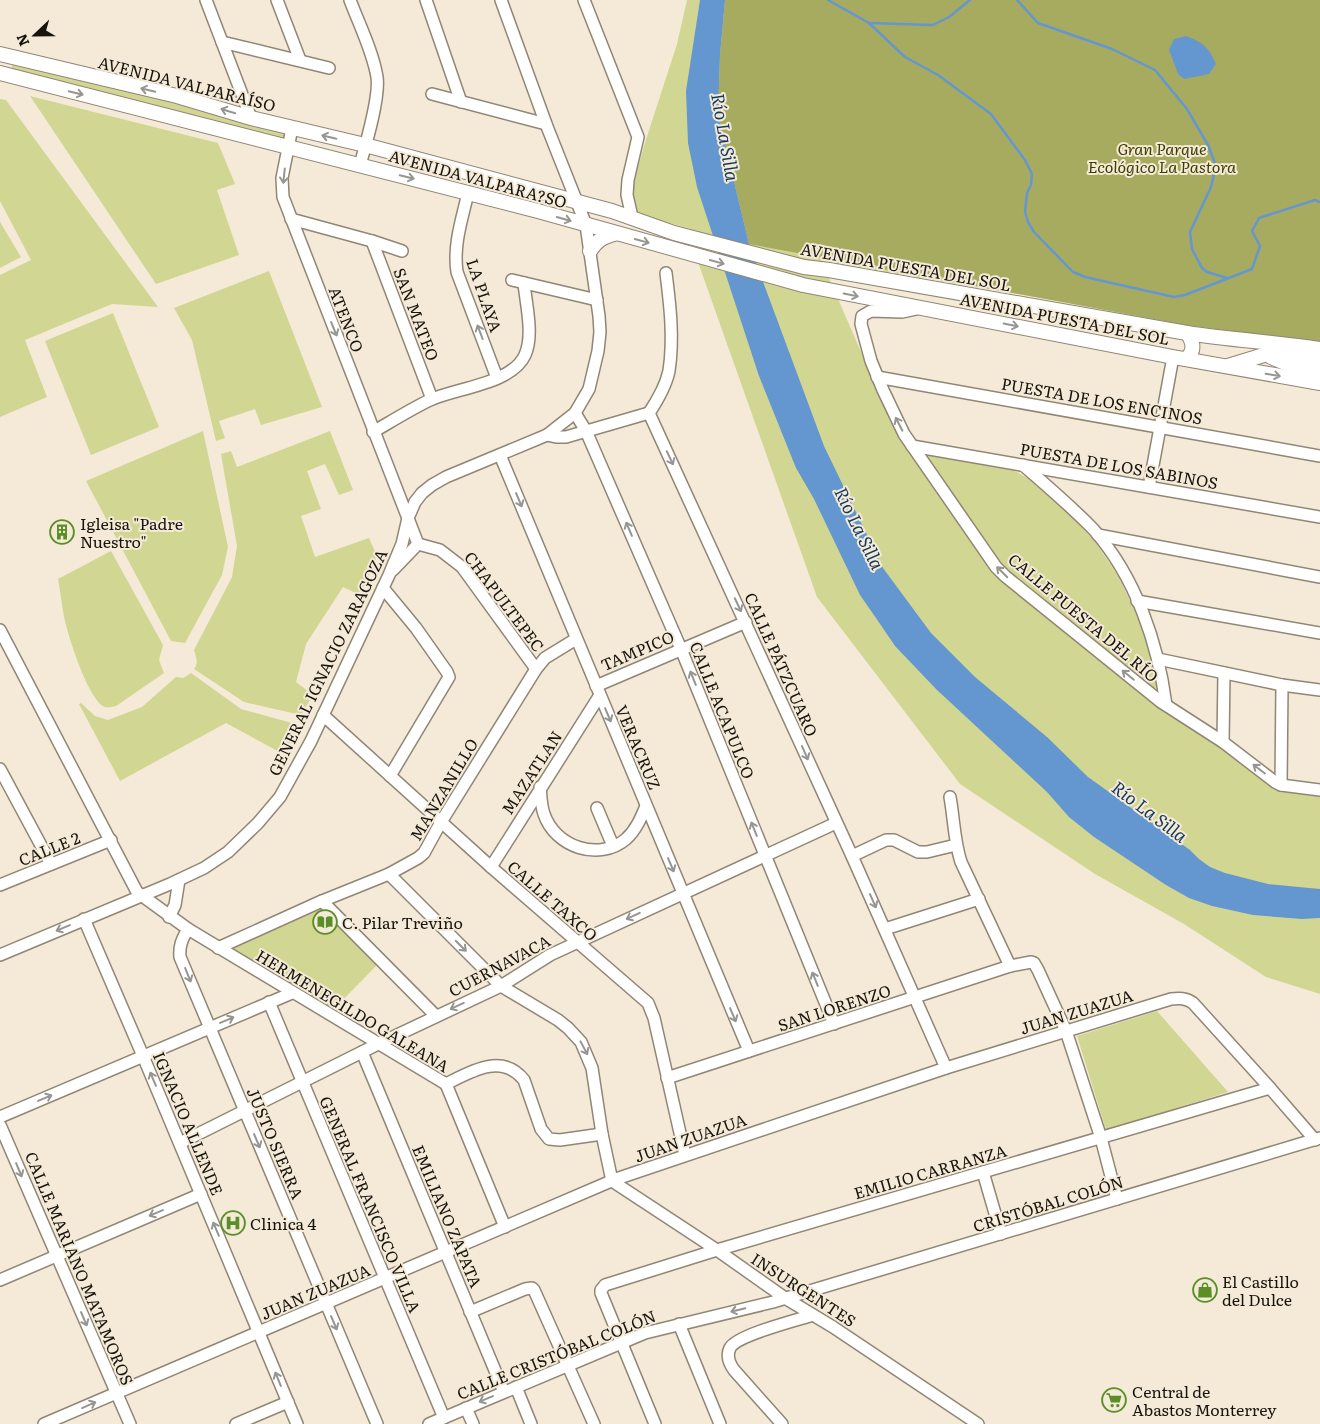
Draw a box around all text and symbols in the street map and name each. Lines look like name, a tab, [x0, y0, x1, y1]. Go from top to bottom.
north arrow	[10, 10, 60, 60]
text: N	[10, 31, 33, 49]
street label: AVENIDA VALPARAÍSO	[96, 49, 278, 117]
one-way arrow	[140, 85, 156, 94]
one-way arrow	[68, 89, 84, 98]
water label: Río La Silla	[705, 91, 747, 184]
one-way arrow	[220, 105, 236, 115]
one-way arrow	[321, 132, 337, 141]
park label: Gran Parque Ecológico La Pastora	[1088, 136, 1237, 178]
street label: AVENIDA VALPARA?SO	[386, 143, 570, 213]
one-way arrow	[279, 168, 288, 184]
one-way arrow	[399, 173, 415, 182]
one-way arrow	[556, 215, 572, 224]
street label: AVENIDA PUESTA DEL SOL	[799, 236, 1013, 296]
one-way arrow	[634, 237, 650, 246]
street label: LA PLAYA	[461, 255, 509, 335]
one-way arrow	[708, 257, 724, 267]
street label: SAN MATEO	[388, 264, 446, 364]
street label: ATENCO	[324, 283, 370, 355]
street label: AVENIDA PUESTA DEL SOL	[958, 286, 1172, 350]
one-way arrow	[842, 291, 858, 300]
one-way arrow	[330, 321, 339, 336]
one-way arrow	[1002, 321, 1018, 330]
one-way arrow	[475, 325, 484, 340]
street label: PUESTA DE LOS ENCINOS	[1000, 370, 1204, 430]
one-way arrow	[1265, 371, 1281, 381]
one-way arrow	[894, 417, 904, 432]
street label: PUESTA DE LOS SABINOS	[1018, 436, 1220, 494]
one-way arrow	[665, 450, 675, 465]
water label: Río La Silla	[828, 482, 892, 575]
one-way arrow	[514, 492, 524, 507]
place label: Igleisa "Padre Nuestro"	[80, 511, 183, 553]
building icon: Igleisa "Padre Nuestro"	[49, 519, 75, 545]
one-way arrow	[623, 522, 633, 537]
street label: GENERAL IGNACIO ZARAGOZA	[261, 544, 393, 779]
street label: CHAPULTEPEC	[459, 546, 551, 656]
street label: CALLE PUESTA DEL RÍO	[1004, 547, 1164, 687]
one-way arrow	[996, 566, 1008, 578]
street label: CALLE PÁTZCUARO	[739, 588, 825, 740]
one-way arrow	[734, 597, 743, 612]
street label: TAMPICO	[597, 624, 677, 676]
street label: CALLE ACAPULCO	[684, 638, 762, 782]
one-way arrow	[1121, 669, 1134, 680]
one-way arrow	[687, 671, 697, 686]
street label: VERACRUZ	[610, 701, 668, 793]
one-way arrow	[604, 707, 613, 722]
street label: MAZATLAN	[495, 725, 567, 819]
street label: MANZANILLO	[403, 733, 483, 845]
one-way arrow	[801, 745, 810, 760]
one-way arrow	[1253, 764, 1266, 775]
water label: Río La Silla	[1106, 773, 1194, 849]
one-way arrow	[748, 821, 757, 836]
street label: CALLE 2	[15, 825, 83, 871]
street label: CALLE TAXCO	[503, 854, 603, 946]
one-way arrow	[666, 857, 676, 872]
one-way arrow	[868, 893, 878, 908]
library icon: C. Pilar Treviño	[312, 909, 338, 935]
place label: C. Pilar Treviño	[342, 910, 463, 934]
one-way arrow	[626, 912, 641, 922]
one-way arrow	[56, 924, 71, 933]
street label: CUERNAVACA	[444, 928, 554, 1002]
one-way arrow	[455, 940, 467, 952]
street label: HERMENEGILDO GALEANA	[252, 943, 454, 1077]
one-way arrow	[183, 967, 193, 982]
one-way arrow	[810, 972, 820, 987]
street label: SAN LORENZO	[774, 977, 894, 1037]
street label: JUAN ZUAZUA	[1017, 982, 1136, 1040]
one-way arrow	[450, 1002, 465, 1012]
one-way arrow	[730, 1007, 739, 1022]
one-way arrow	[219, 1015, 234, 1025]
one-way arrow	[579, 1041, 589, 1056]
street label: IGNACIO ALLENDE	[148, 1048, 230, 1198]
one-way arrow	[148, 1072, 157, 1087]
street label: JUSTO SIERRA	[242, 1083, 310, 1203]
one-way arrow	[37, 1092, 52, 1102]
street label: GENERAL FRANCISCO VILLA	[314, 1092, 428, 1316]
street label: JUAN ZUAZUA	[631, 1107, 749, 1167]
one-way arrow	[253, 1133, 263, 1148]
street label: EMILIO CARRANZA	[851, 1138, 1009, 1204]
street label: EMILIANO ZAPATA	[407, 1141, 489, 1291]
street label: CALLE MARIANO MATAMOROS	[20, 1148, 140, 1388]
one-way arrow	[15, 1162, 25, 1177]
street label: CRISTÓBAL COLÓN	[970, 1169, 1126, 1237]
one-way arrow	[149, 1209, 164, 1219]
hospital icon: Clinica 4	[220, 1210, 246, 1236]
place label: Clinica 4	[250, 1211, 316, 1235]
one-way arrow	[210, 1222, 220, 1237]
street label: INSURGENTES	[747, 1246, 861, 1332]
street label: JUAN ZUAZUA	[257, 1257, 374, 1325]
place label: El Castillo del Dulce	[1222, 1269, 1299, 1311]
shop icon: El Castillo del Dulce	[1192, 1277, 1218, 1303]
street label: CALLE CRISTÓBAL COLÓN	[453, 1303, 659, 1405]
one-way arrow	[730, 1306, 746, 1315]
one-way arrow	[80, 1311, 90, 1326]
one-way arrow	[330, 1315, 340, 1330]
one-way arrow	[273, 1372, 283, 1387]
place label: Central de Abastos Monterrey	[1132, 1379, 1277, 1421]
supermarket icon: Central de Abastos Monterrey	[1101, 1387, 1127, 1413]
one-way arrow	[479, 1395, 494, 1405]
one-way arrow	[81, 1399, 96, 1409]

